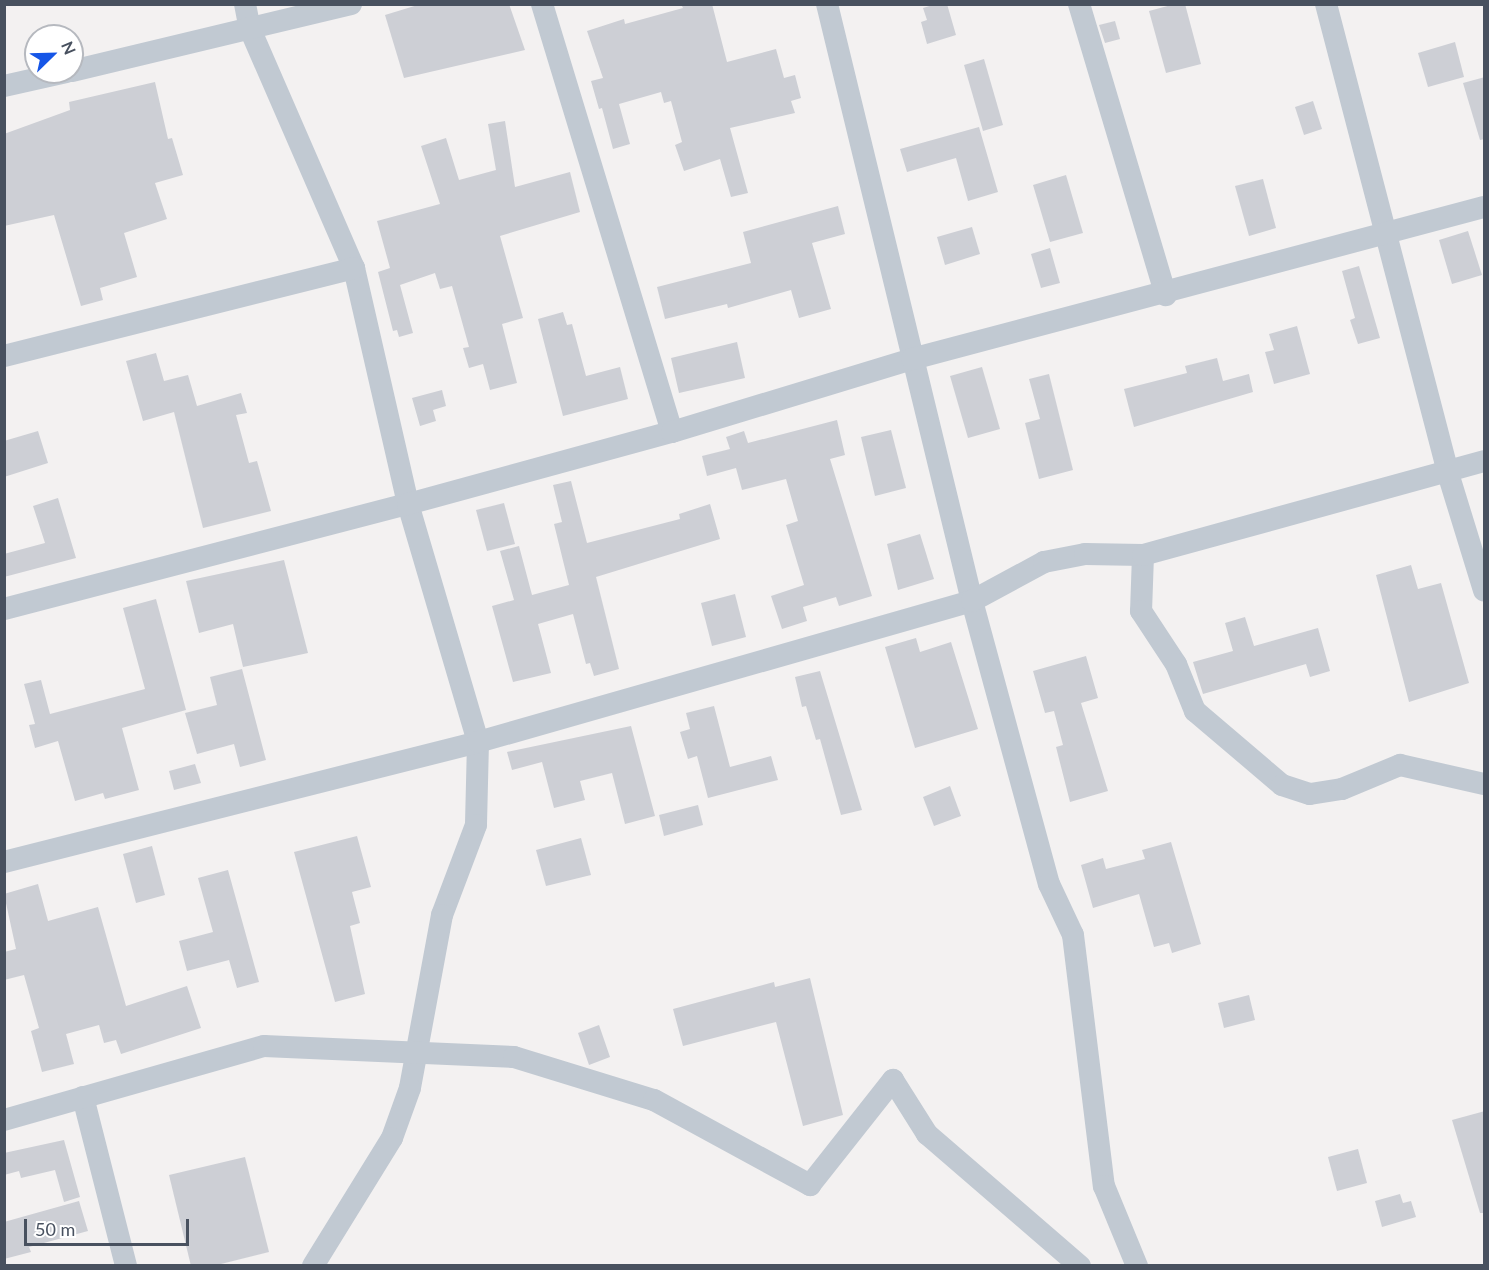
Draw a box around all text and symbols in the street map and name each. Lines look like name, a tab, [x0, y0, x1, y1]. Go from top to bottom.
north arrow	[24, 24, 84, 84]
text: N	[58, 38, 80, 57]
scale bar	[27, 1207, 192, 1245]
text: 50 m	[35, 1218, 75, 1240]

